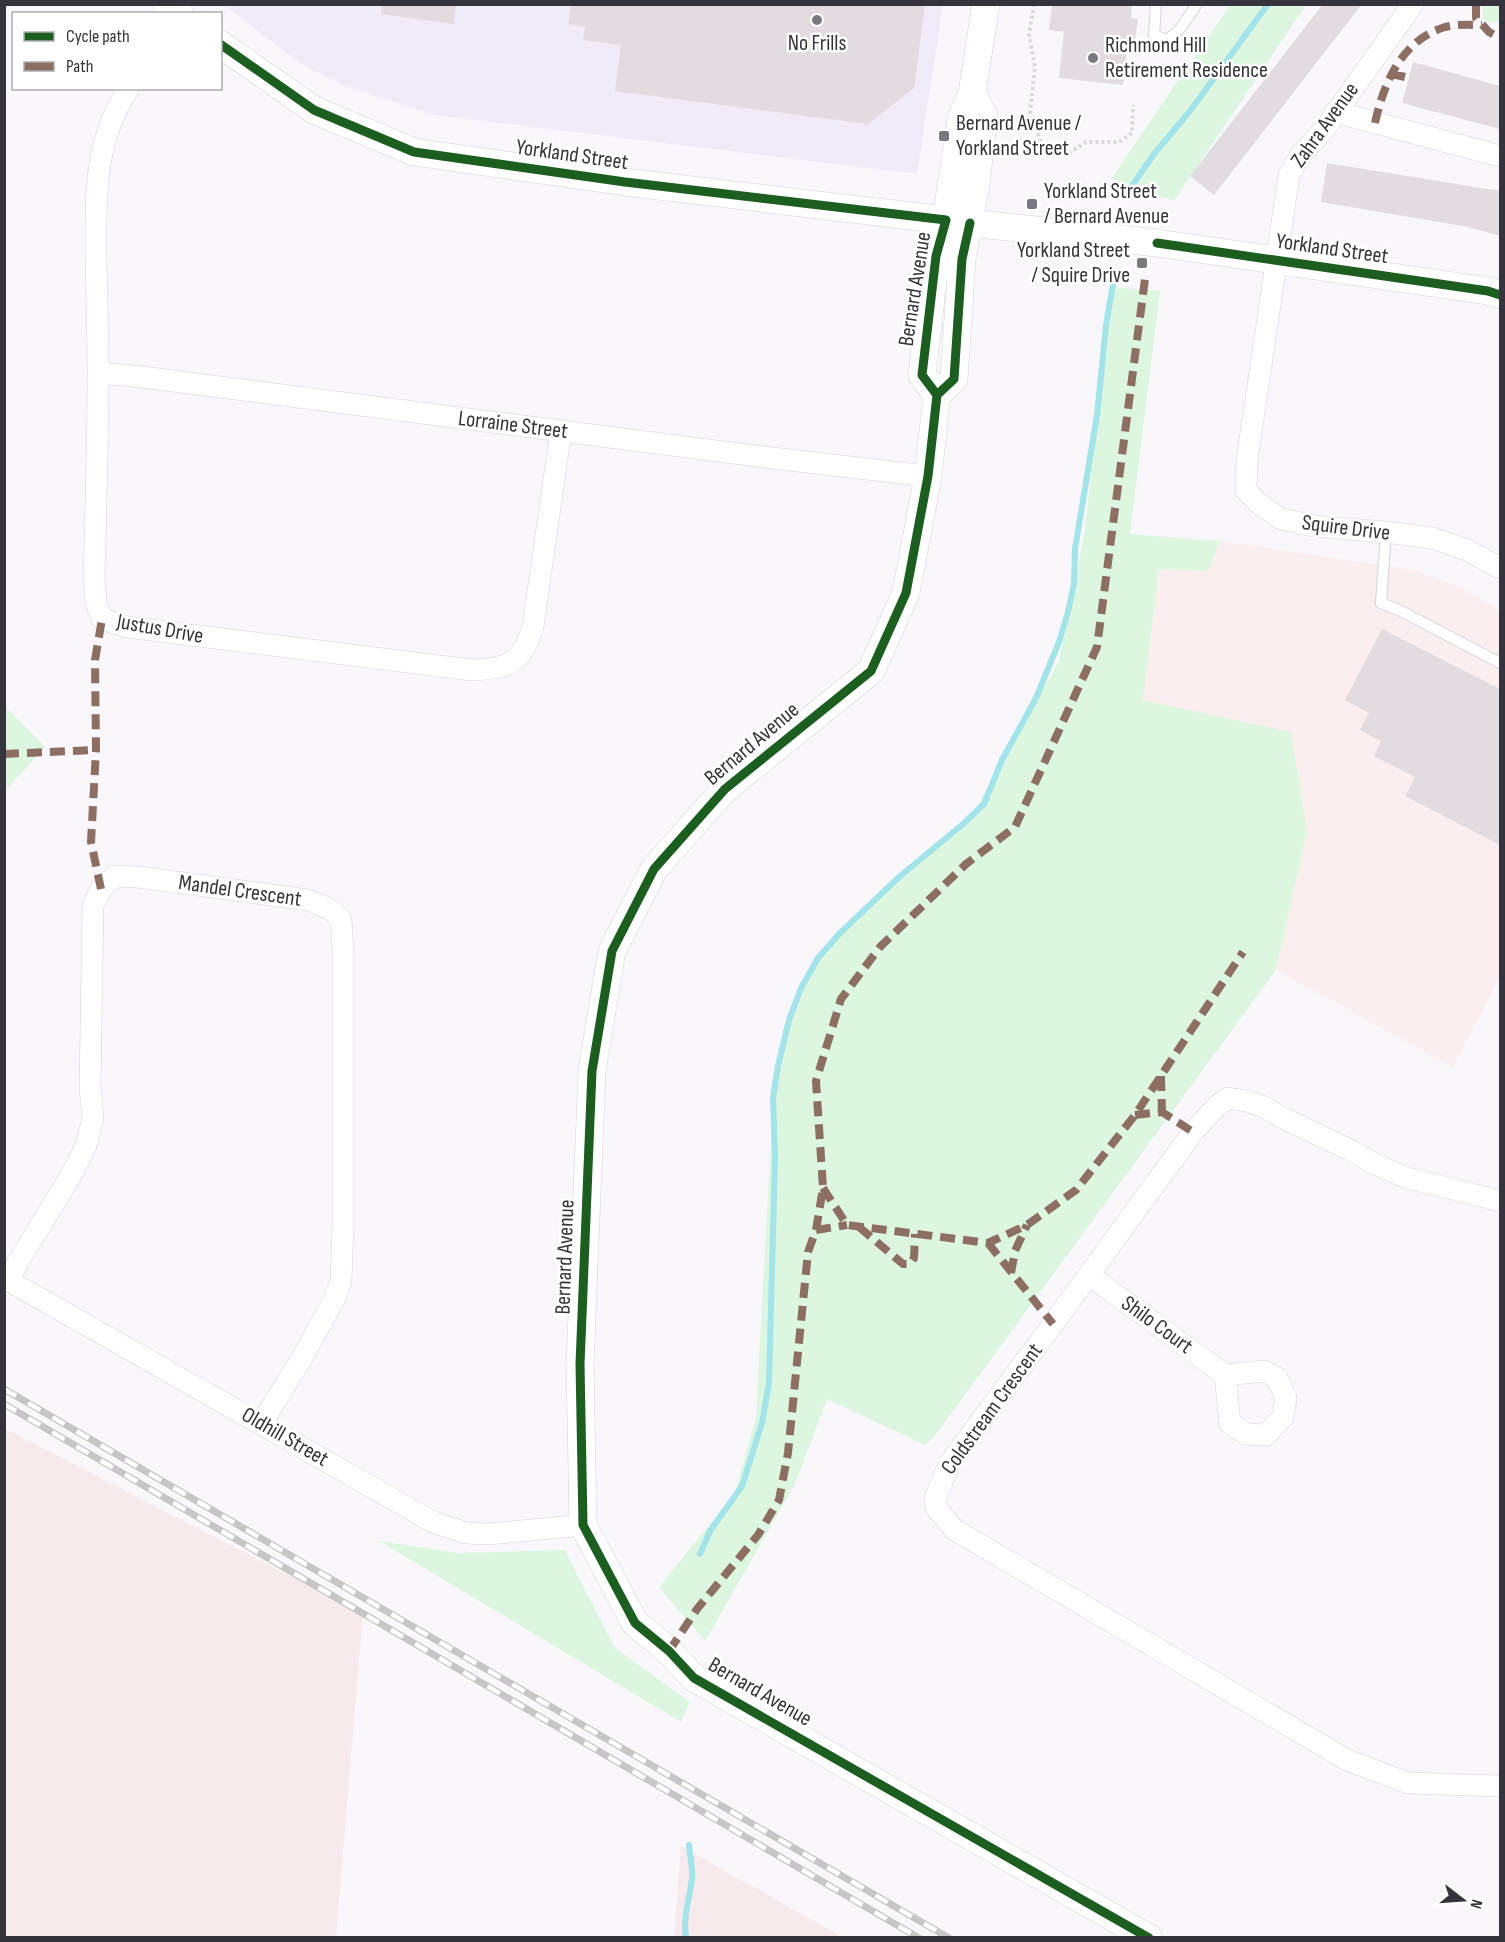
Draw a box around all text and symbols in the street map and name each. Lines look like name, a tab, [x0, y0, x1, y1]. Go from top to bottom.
legend	[12, 12, 222, 90]
marker: No Frills	[810, 13, 824, 27]
text: Cycle path	[66, 26, 130, 47]
place label: No Frills	[788, 30, 846, 57]
place label: Richmond Hill Retirement Residence	[1105, 32, 1268, 84]
marker: Richmond Hill Retirement Residence	[1086, 51, 1100, 65]
text: Path	[66, 56, 94, 77]
street label: Zahra Avenue	[1285, 77, 1365, 173]
place label: Bernard Avenue / Yorkland Street	[956, 110, 1082, 162]
marker: Bernard Avenue / Yorkland Street	[937, 129, 951, 143]
street label: Yorkland Street	[514, 134, 630, 176]
place label: Yorkland Street / Bernard Avenue	[1044, 178, 1169, 230]
marker: Yorkland Street / Bernard Avenue	[1025, 197, 1039, 211]
street label: Yorkland Street	[1274, 228, 1390, 270]
street label: Bernard Avenue	[893, 230, 937, 348]
place label: Yorkland Street / Squire Drive	[1017, 237, 1130, 289]
marker: Yorkland Street / Squire Drive	[1135, 256, 1149, 270]
street label: Lorraine Street	[457, 405, 570, 445]
street label: Squire Drive	[1300, 509, 1392, 547]
street label: Justus Drive	[114, 608, 205, 650]
street label: Bernard Avenue	[699, 697, 805, 791]
street label: Mandel Crescent	[177, 869, 303, 913]
street label: Bernard Avenue	[549, 1199, 581, 1315]
street label: Shilo Court	[1116, 1290, 1198, 1360]
street label: Coldstream Crescent	[935, 1338, 1049, 1480]
street label: Oldhill Street	[237, 1401, 333, 1473]
street label: Bernard Avenue	[703, 1651, 817, 1733]
north arrow	[1433, 1870, 1493, 1930]
text: N	[1466, 1897, 1486, 1911]

